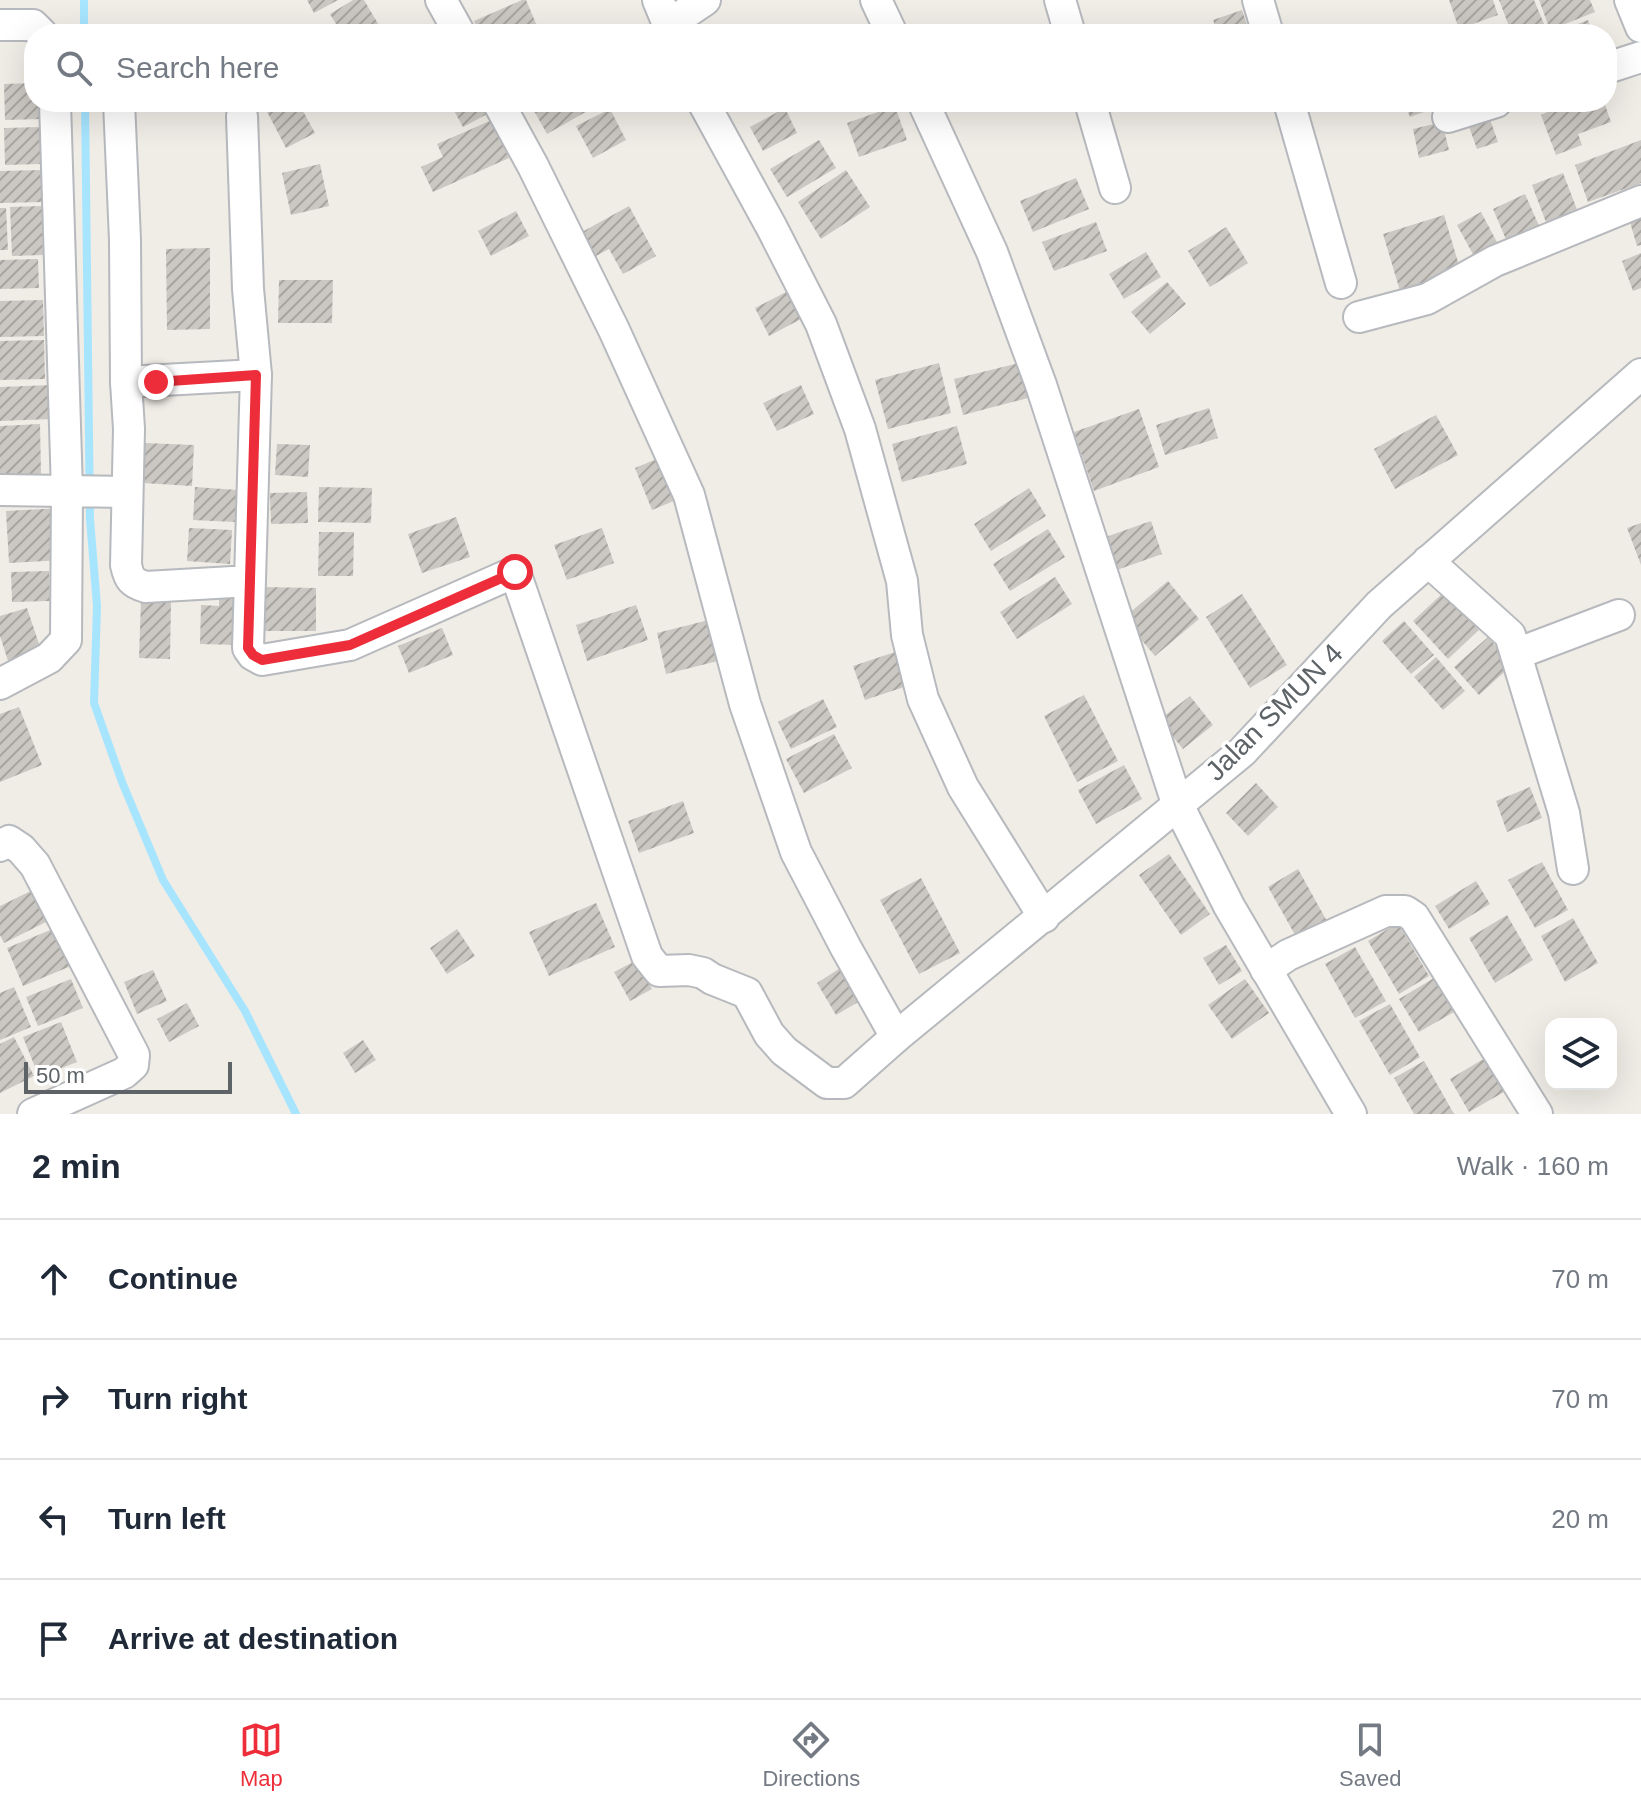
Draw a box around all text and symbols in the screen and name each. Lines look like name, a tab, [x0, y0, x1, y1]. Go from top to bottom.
search box	[24, 24, 1617, 112]
icon: search	[52, 46, 96, 90]
text: Search here	[116, 51, 279, 84]
route end	[138, 364, 174, 400]
route start	[497, 554, 533, 590]
street label: Jalan SMUN 4	[1199, 637, 1349, 787]
map controls	[1545, 1018, 1617, 1090]
button: layers	[1545, 1018, 1617, 1090]
scale bar	[24, 1058, 232, 1094]
text: 50 m	[36, 1063, 85, 1088]
text: 2 min	[32, 1147, 121, 1185]
text: Walk · 160 m	[1457, 1151, 1609, 1181]
icon: ahead	[32, 1257, 76, 1301]
text: Continue	[108, 1262, 238, 1295]
text: 70 m	[1551, 1264, 1609, 1294]
icon: right	[32, 1377, 76, 1421]
text: Turn right	[108, 1382, 247, 1415]
text: 70 m	[1551, 1384, 1609, 1414]
icon: left	[32, 1497, 76, 1541]
text: Turn left	[108, 1502, 226, 1535]
text: 20 m	[1551, 1504, 1609, 1534]
icon: arrive	[32, 1617, 76, 1661]
text: Arrive at destination	[108, 1622, 398, 1655]
tab: Map	[239, 1718, 283, 1792]
tab: Directions	[762, 1718, 860, 1792]
tab: Saved	[1339, 1718, 1402, 1792]

